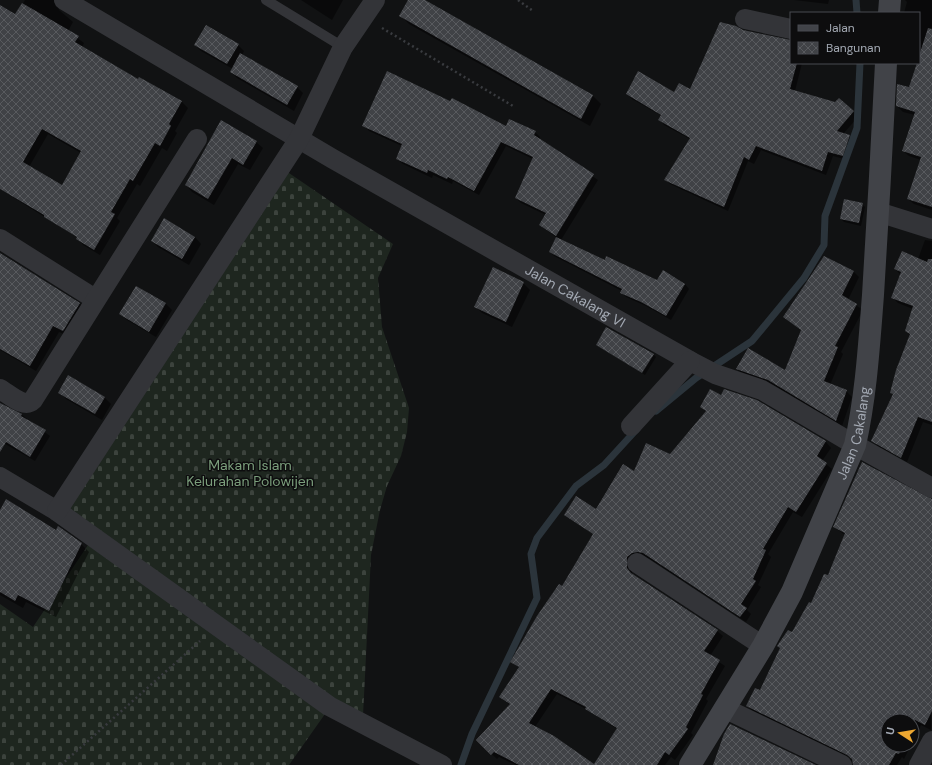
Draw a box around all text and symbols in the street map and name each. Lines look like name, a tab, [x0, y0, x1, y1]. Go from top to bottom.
legend	[790, 12, 920, 64]
text: Jalan	[826, 20, 855, 36]
text: Bangunan	[826, 40, 881, 56]
street label: Jalan Cakalang VI	[522, 261, 629, 332]
street label: Jalan Cakalang	[832, 385, 874, 482]
park label: Makam Islam Kelurahan Polowijen	[186, 456, 314, 490]
north arrow	[880, 713, 920, 753]
text: U	[883, 726, 898, 736]

